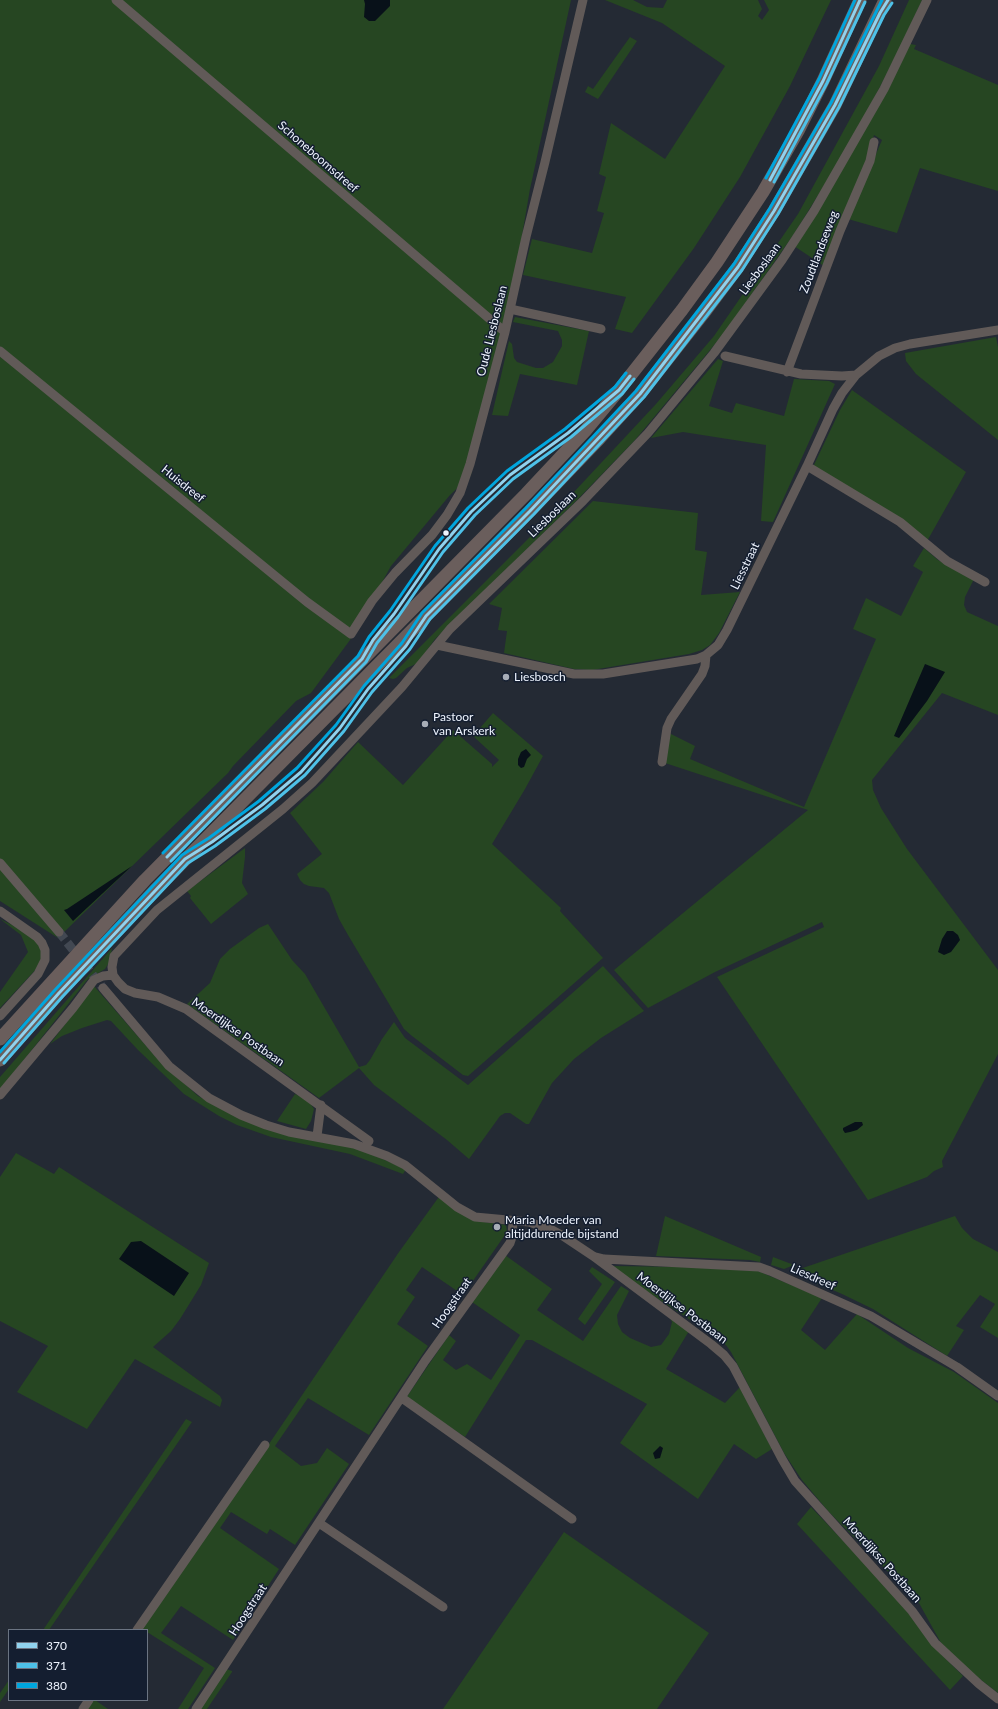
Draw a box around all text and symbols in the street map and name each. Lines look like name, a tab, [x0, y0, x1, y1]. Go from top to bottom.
street label: Schoneboomsdreef	[275, 118, 361, 196]
street label: Zoudtlandseweg	[797, 209, 841, 295]
street label: Liesboslaan	[736, 240, 784, 298]
street label: Oude Liesboslaan	[474, 284, 510, 378]
street label: Huisdreef	[158, 462, 208, 506]
street label: Liesboslaan	[525, 488, 579, 540]
unlabelled marker	[441, 528, 451, 538]
street label: Liesstraat	[727, 540, 763, 592]
place label: Liesbosch	[514, 670, 566, 684]
marker: Liesbosch	[501, 672, 511, 682]
place label: Pastoor van Arskerk	[433, 710, 495, 738]
marker: Pastoor van Arskerk	[420, 719, 430, 729]
street label: Moerdijkse Postbaan	[189, 995, 287, 1069]
place label: Maria Moeder van altijddurende bijstand	[505, 1213, 619, 1241]
marker: Maria Moeder van altijddurende bijstand	[492, 1222, 502, 1232]
street label: Liesdreef	[788, 1261, 838, 1293]
street label: Moerdijkse Postbaan	[634, 1269, 730, 1347]
street label: Hoogstraat	[429, 1275, 475, 1331]
street label: Moerdijkse Postbaan	[840, 1514, 924, 1606]
street label: Hoogstraat	[226, 1581, 270, 1639]
legend	[8, 1629, 148, 1701]
text: 370	[46, 1638, 67, 1653]
text: 371	[46, 1658, 67, 1673]
text: 380	[46, 1678, 67, 1693]

